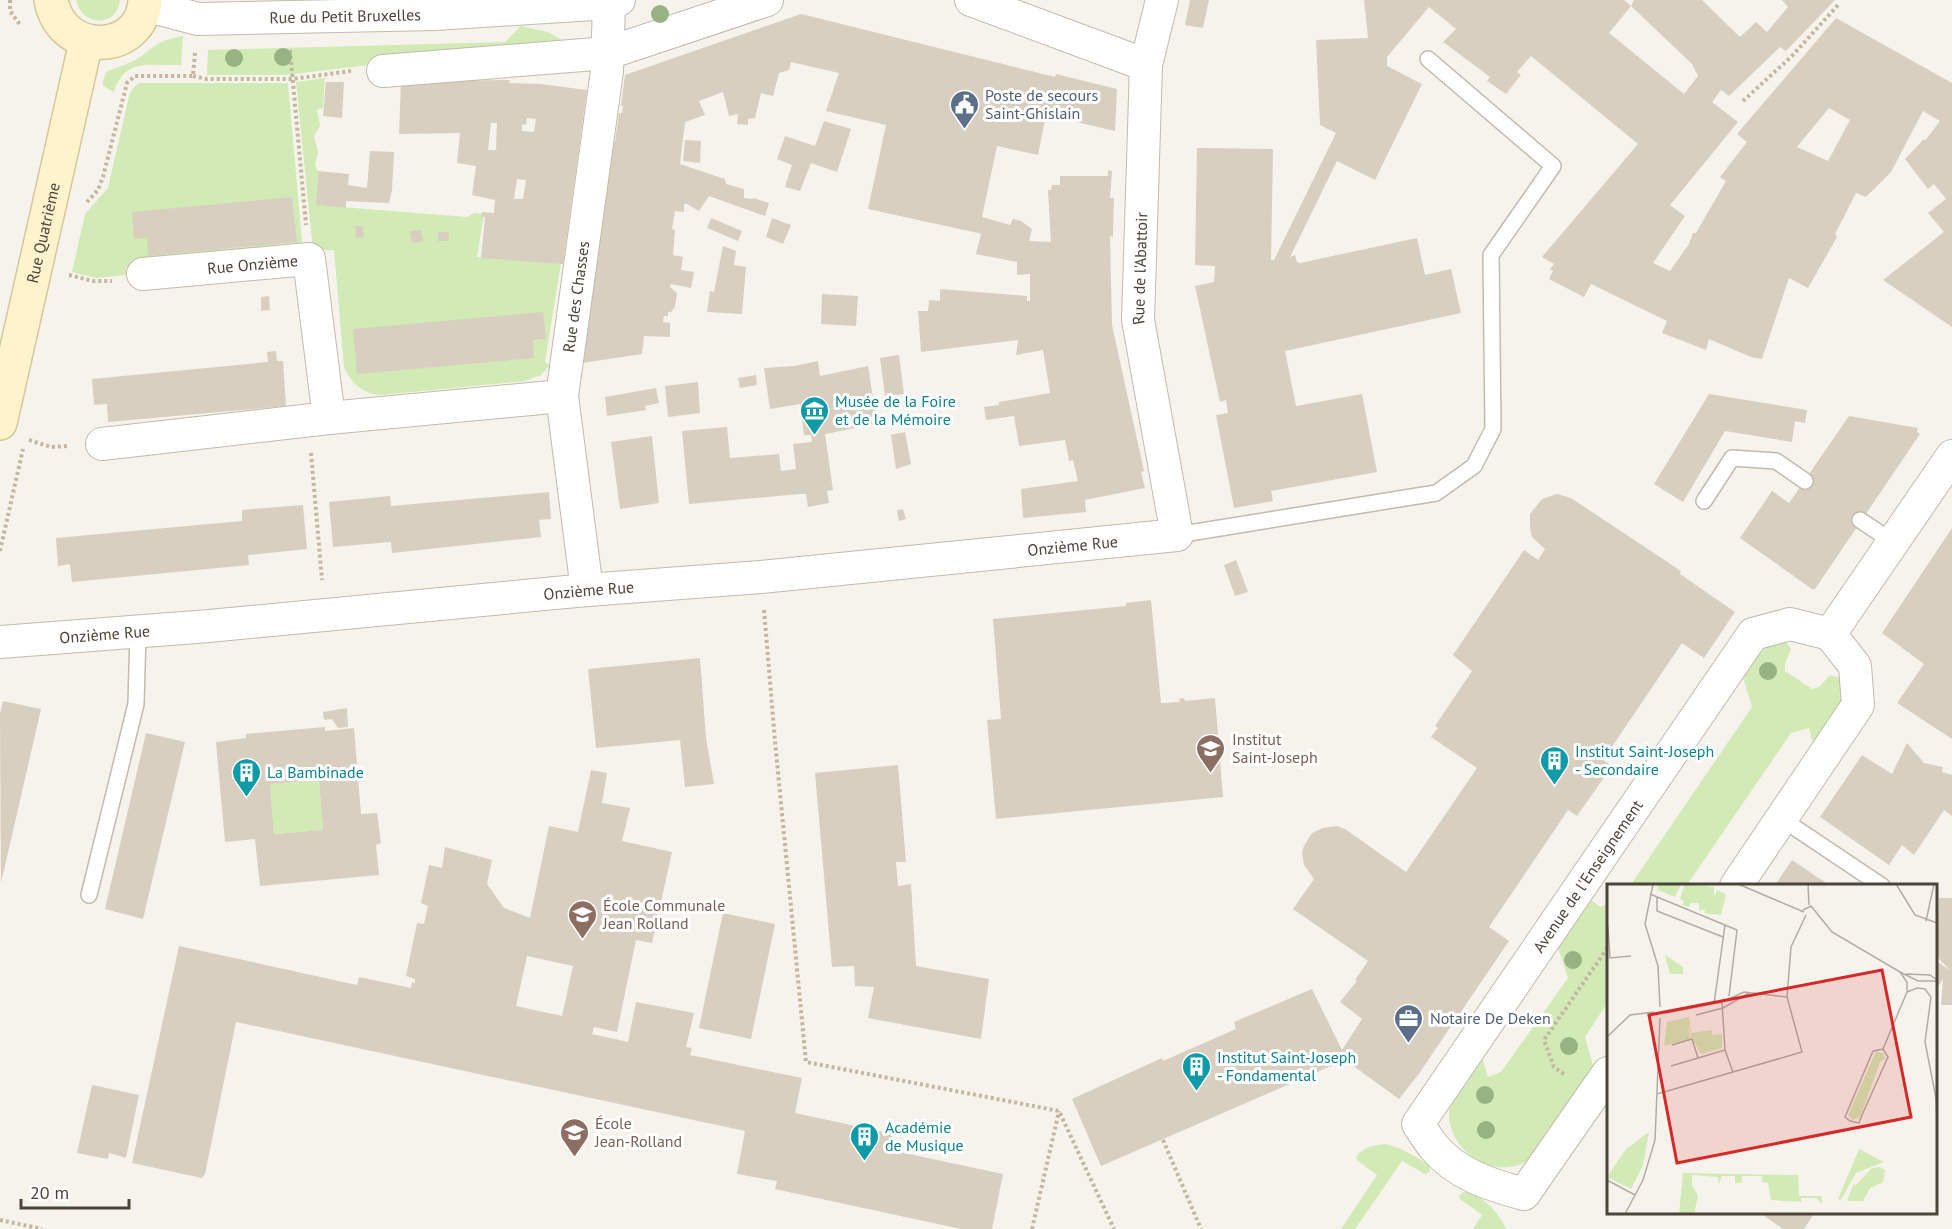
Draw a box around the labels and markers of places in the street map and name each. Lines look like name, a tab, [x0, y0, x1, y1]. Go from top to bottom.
place label: Poste de secours Saint-Ghislain	[985, 85, 1099, 123]
public building icon: Poste de secours Saint-Ghislain	[948, 88, 980, 130]
place label: Musée de la Foire et de la Mémoire	[835, 391, 956, 429]
museum icon: Musée de la Foire et de la Mémoire	[798, 394, 830, 436]
place label: Institut Saint-Joseph	[1232, 729, 1318, 767]
school or university icon: Institut Saint-Joseph	[1195, 732, 1227, 774]
place label: Institut Saint-Joseph - Secondaire	[1575, 741, 1714, 779]
building icon: Institut Saint-Joseph - Secondaire	[1538, 744, 1570, 786]
building icon: La Bambinade	[230, 756, 262, 798]
place label: La Bambinade	[267, 762, 364, 782]
place label: École Communale Jean Rolland	[602, 895, 725, 933]
school or university icon: École Communale Jean Rolland	[566, 898, 598, 940]
office icon: Notaire De Deken	[1393, 1002, 1425, 1044]
place label: Notaire De Deken	[1430, 1008, 1551, 1028]
place label: Institut Saint-Joseph - Fondamental	[1217, 1047, 1356, 1085]
building icon: Institut Saint-Joseph - Fondamental	[1180, 1050, 1212, 1092]
place label: École Jean-Rolland	[594, 1113, 682, 1151]
school or university icon: École Jean-Rolland	[558, 1116, 590, 1158]
place label: Académie de Musique	[885, 1117, 964, 1155]
building icon: Académie de Musique	[848, 1120, 880, 1162]

